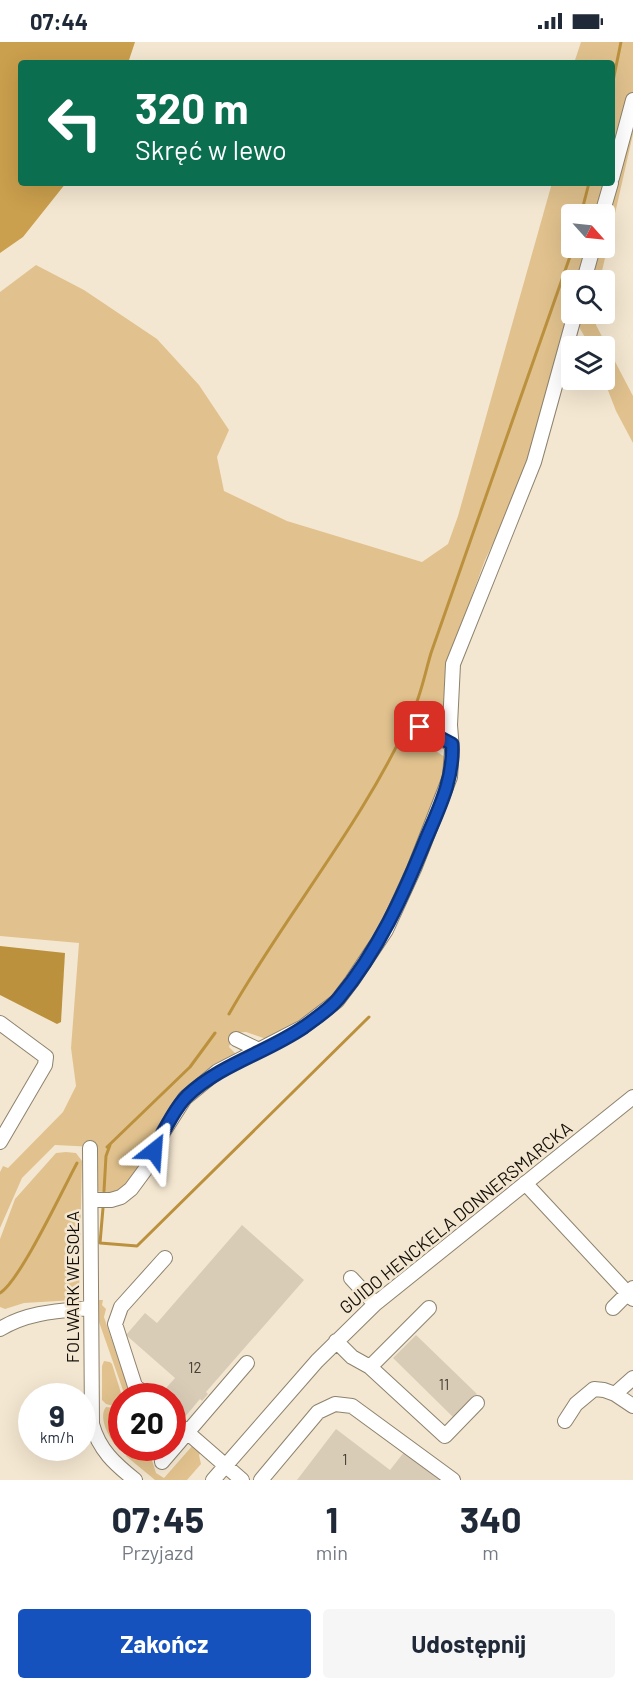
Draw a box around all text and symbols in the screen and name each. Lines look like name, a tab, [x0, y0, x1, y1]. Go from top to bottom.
text: 07:44	[30, 8, 88, 34]
text: 320 m	[135, 82, 249, 132]
icon: left	[36, 84, 114, 162]
text: Skręć w lewo	[135, 133, 287, 165]
north arrow	[561, 204, 615, 258]
map controls	[561, 204, 615, 390]
button: search	[561, 270, 615, 324]
button: layers	[561, 336, 615, 390]
pin	[394, 701, 445, 752]
icon: arrive	[403, 710, 436, 743]
street label: GUIDO HENCKELA DONNERSMARCKA	[335, 1116, 576, 1318]
position arrow	[122, 1119, 186, 1183]
street label: FOLWARK WESOŁA	[61, 1211, 83, 1363]
house number: 12	[188, 1358, 202, 1376]
house number: 11	[439, 1375, 449, 1393]
speed limit sign: 20	[108, 1383, 186, 1461]
text: 9	[49, 1397, 65, 1433]
text: km/h	[40, 1428, 74, 1446]
house number: 1	[342, 1450, 348, 1468]
text: 07:45	[112, 1497, 204, 1540]
text: 1	[326, 1497, 338, 1540]
text: 340	[460, 1497, 521, 1540]
text: Przyjazd	[122, 1540, 194, 1564]
text: min	[316, 1540, 348, 1564]
text: m	[482, 1540, 499, 1564]
button: Zakończ	[18, 1609, 311, 1678]
button: Udostępnij	[323, 1609, 615, 1678]

